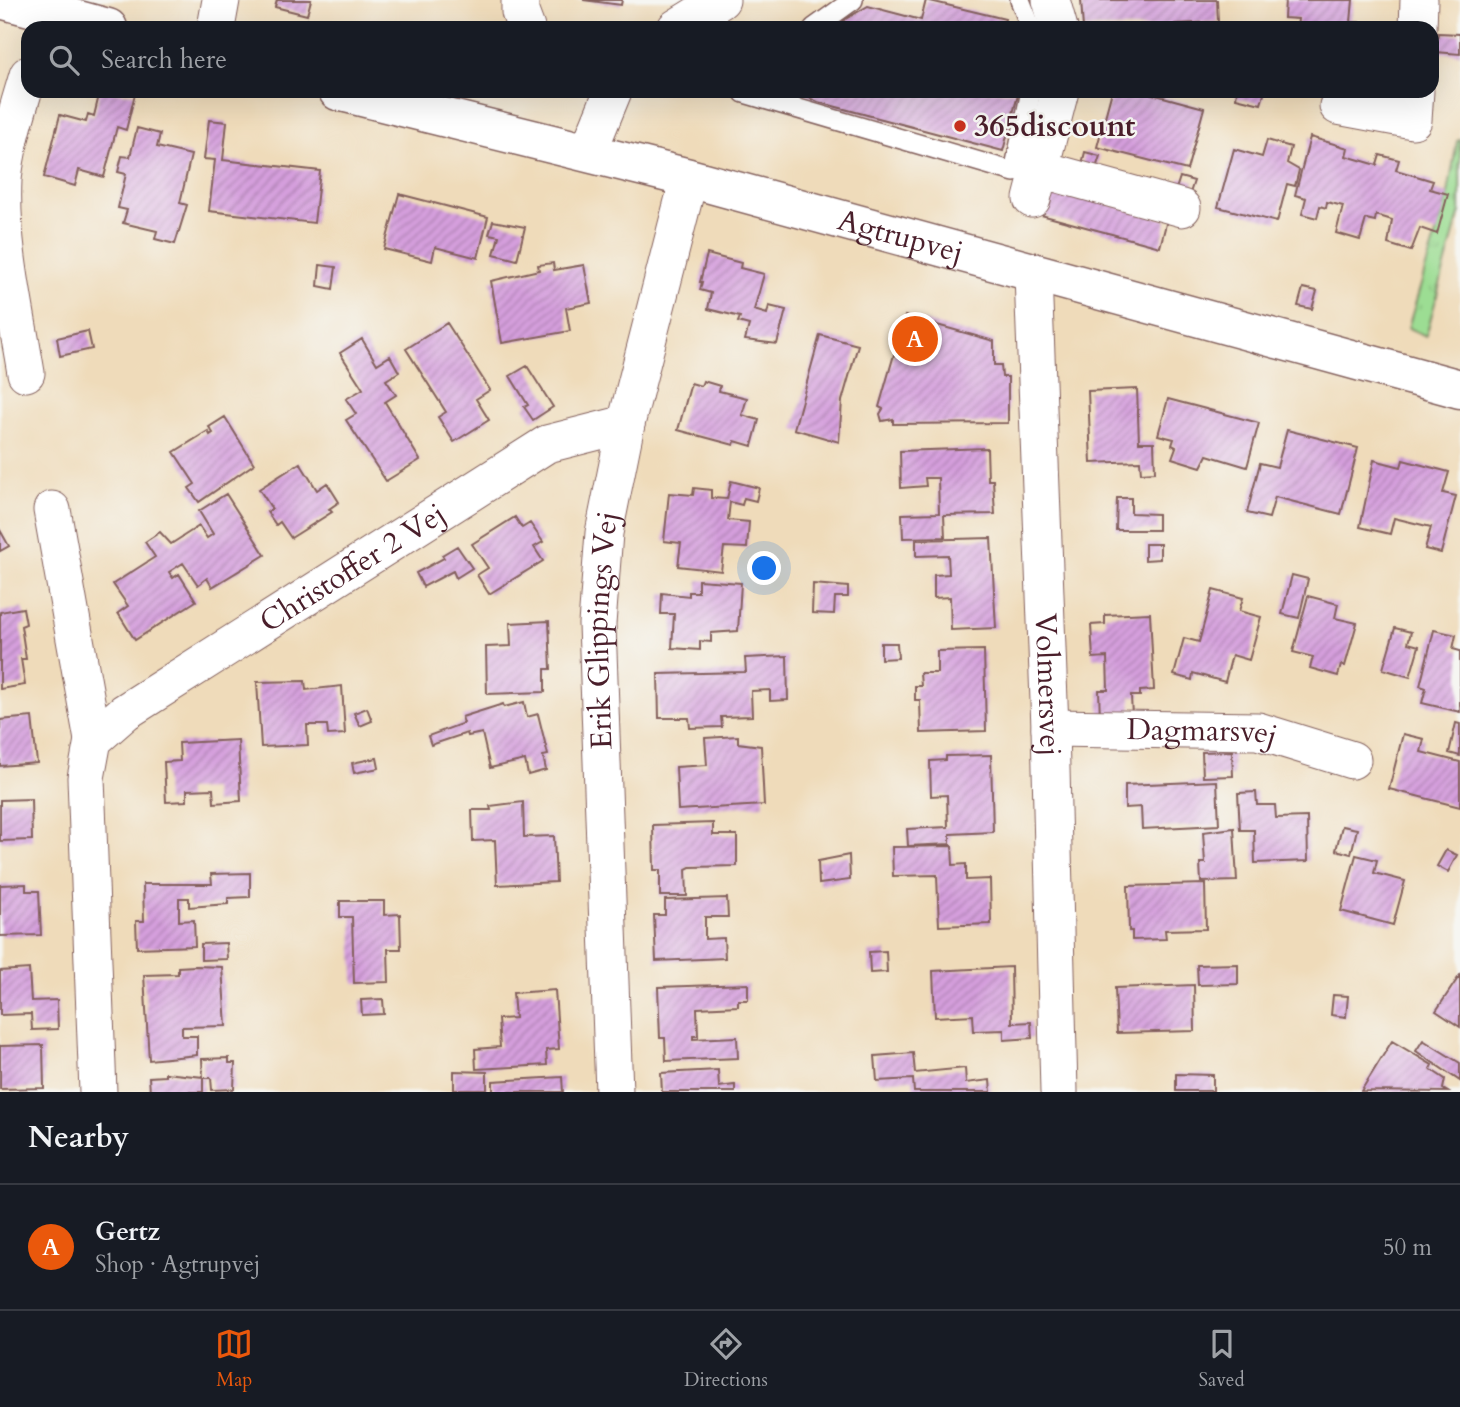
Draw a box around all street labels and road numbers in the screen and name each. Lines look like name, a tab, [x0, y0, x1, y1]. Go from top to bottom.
street label: Agtrupvej	[833, 200, 968, 273]
street label: Christoffer 2 Vej	[252, 494, 454, 642]
street label: Erik Glippings Vej	[576, 508, 629, 750]
street label: Volmersvej	[1025, 612, 1071, 757]
street label: Dagmarsvej	[1126, 709, 1282, 757]

